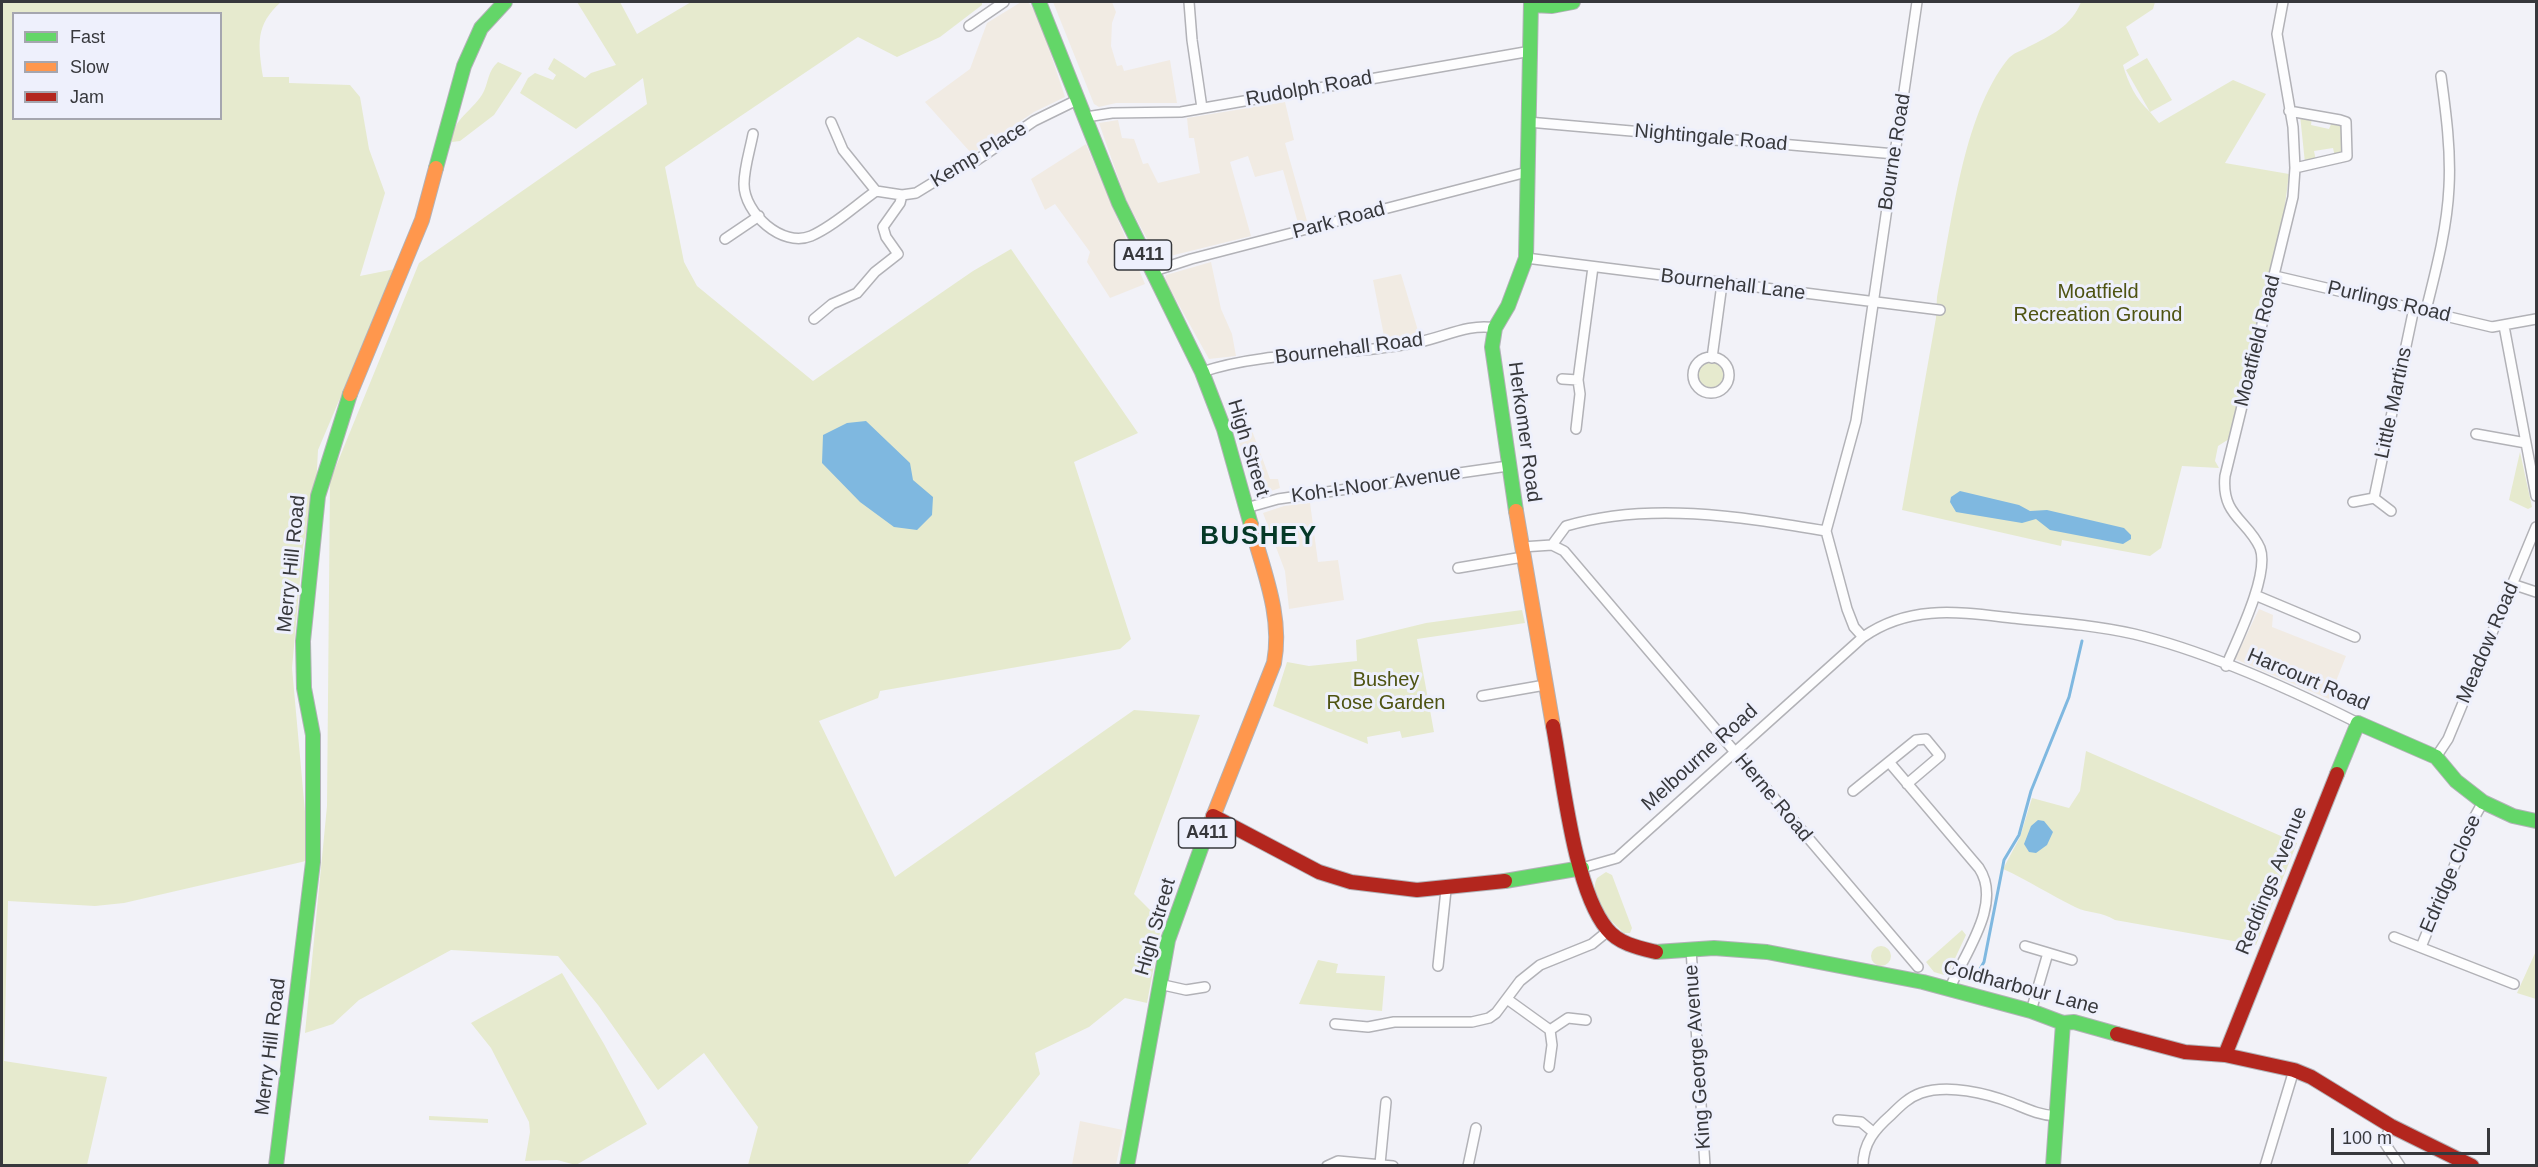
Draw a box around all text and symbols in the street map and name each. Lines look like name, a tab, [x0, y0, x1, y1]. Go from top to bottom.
legend	[12, 12, 222, 120]
text: Fast	[70, 27, 105, 47]
text: Slow	[70, 57, 109, 77]
street label: Rudolph Road	[1244, 66, 1374, 112]
text: Jam	[70, 87, 104, 107]
street label: Bourne Road	[1874, 92, 1916, 212]
street label: Kemp Place	[927, 117, 1031, 193]
street label: Nightingale Road	[1634, 119, 1788, 157]
street label: Park Road	[1290, 197, 1388, 245]
road number: A411	[1114, 240, 1172, 270]
street label: Bournehall Lane	[1659, 264, 1807, 306]
street label: Moatfield Road	[2230, 273, 2286, 409]
street label: Purlings Road	[2325, 276, 2453, 328]
park label: Moatfield Recreation Ground	[2014, 280, 2182, 327]
street label: Bournehall Road	[1274, 328, 1424, 370]
street label: Little Martins	[2370, 345, 2418, 461]
street label: Herkomer Road	[1502, 360, 1546, 504]
street label: High Street	[1222, 397, 1274, 499]
street label: Koh-I-Noor Avenue	[1290, 461, 1462, 509]
street label: Merry Hill Road	[273, 494, 311, 634]
district label: BUSHEY	[1200, 521, 1318, 553]
street label: Meadow Road	[2452, 579, 2524, 707]
street label: Harcourt Road	[2243, 644, 2373, 716]
park label: Bushey Rose Garden	[1327, 668, 1445, 715]
street label: Melbourne Road	[1637, 700, 1763, 816]
street label: Herne Road	[1729, 749, 1817, 847]
street label: Reddings Avenue	[2231, 803, 2313, 959]
street label: Edridge Close	[2415, 811, 2487, 937]
road number: A411	[1178, 818, 1236, 848]
street label: High Street	[1131, 876, 1181, 978]
street label: Coldharbour Lane	[1941, 956, 2101, 1020]
street label: King George Avenue	[1680, 964, 1716, 1150]
street label: Merry Hill Road	[251, 977, 291, 1117]
scale bar	[2334, 1116, 2493, 1154]
text: 100 m	[2342, 1128, 2392, 1148]

